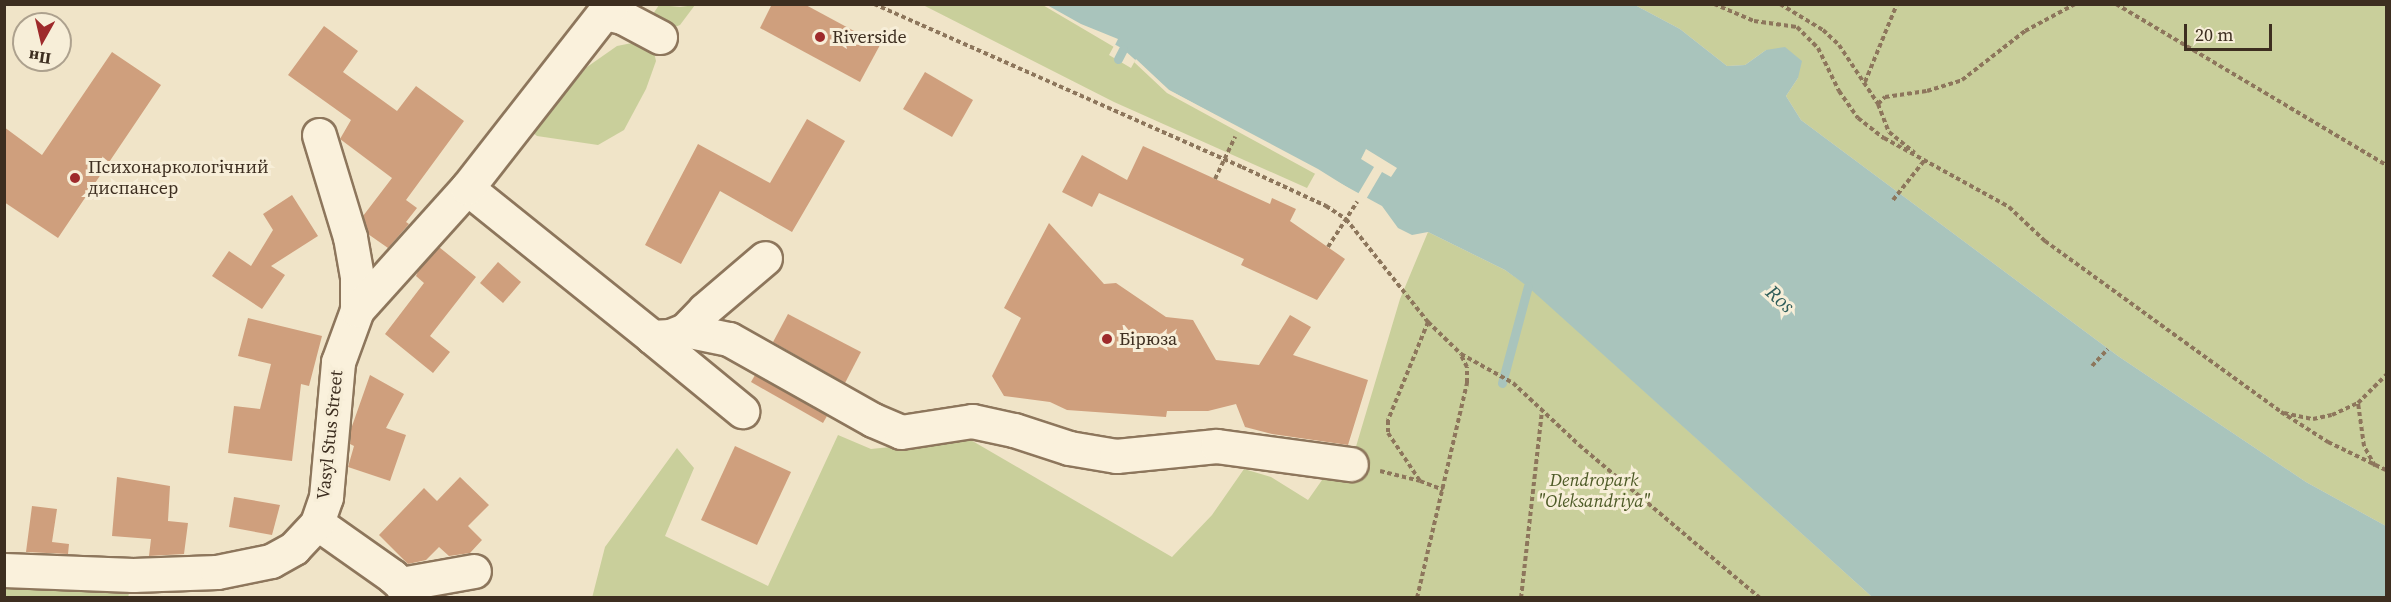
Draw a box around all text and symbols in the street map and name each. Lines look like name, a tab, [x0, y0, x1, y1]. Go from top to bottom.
north arrow	[12, 12, 72, 72]
scale bar	[2187, 12, 2276, 50]
text: 20 m	[2195, 22, 2233, 47]
place label: Riverside	[832, 26, 907, 48]
marker: Riverside	[813, 30, 827, 44]
text: Пн	[27, 45, 52, 70]
place label: Психонаркологічний диспансер	[88, 157, 269, 200]
marker: Психонаркологічний диспансер	[66, 169, 84, 187]
water label: Ros	[1761, 280, 1799, 318]
place label: Бірюза	[1119, 328, 1177, 350]
marker: Бірюза	[1100, 332, 1114, 346]
street label: Vasyl Stus Street	[312, 369, 348, 501]
park label: Dendropark "Oleksandriya"	[1538, 470, 1650, 512]

